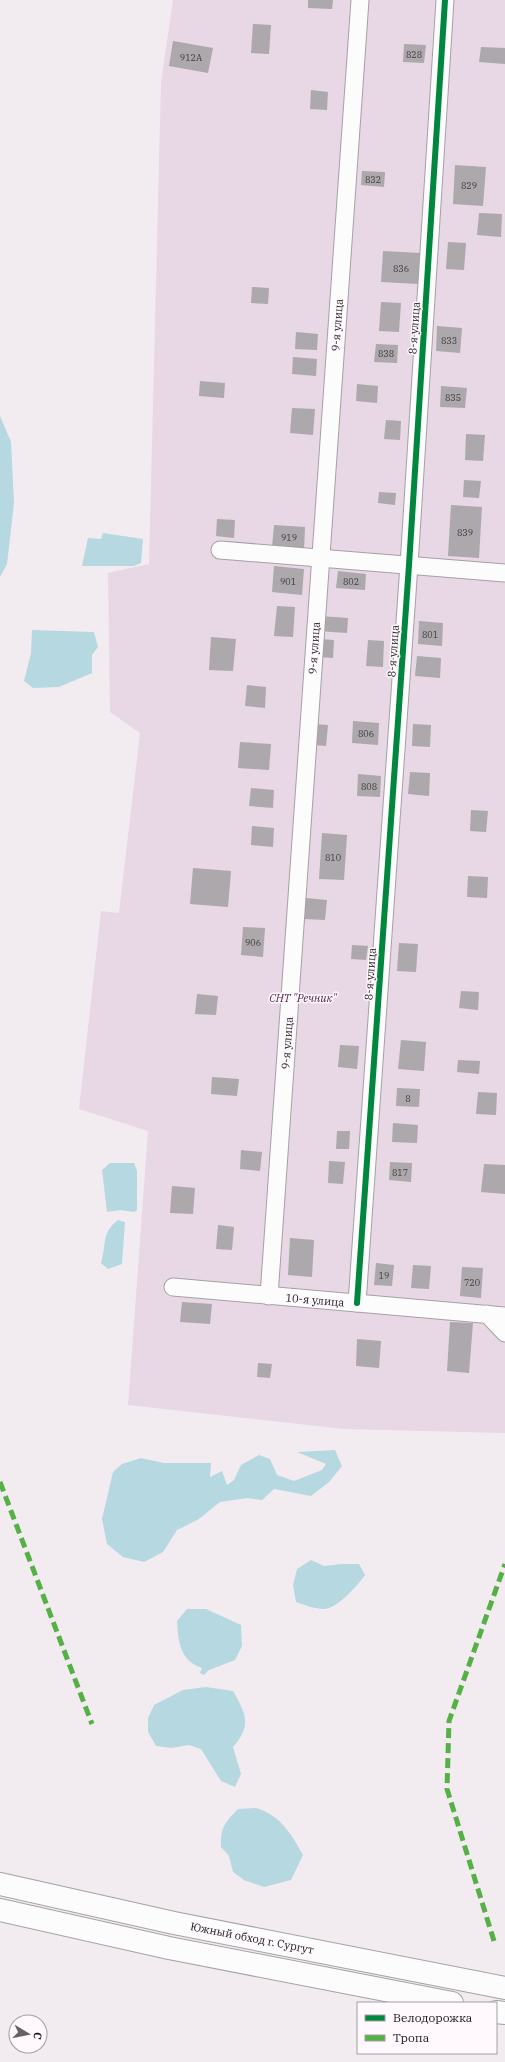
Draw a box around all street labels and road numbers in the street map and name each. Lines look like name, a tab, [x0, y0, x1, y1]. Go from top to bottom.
street label: 9-я улица	[328, 298, 346, 352]
street label: 8-я улица	[405, 301, 423, 355]
street label: 9-я улица	[305, 621, 323, 675]
street label: 8-я улица	[384, 624, 402, 678]
street label: 8-я улица	[361, 947, 379, 1001]
street label: 9-я улица	[278, 1016, 296, 1070]
street label: 10-я улица	[285, 1290, 345, 1310]
street label: Южный обход г. Сургут	[189, 1919, 315, 1957]

